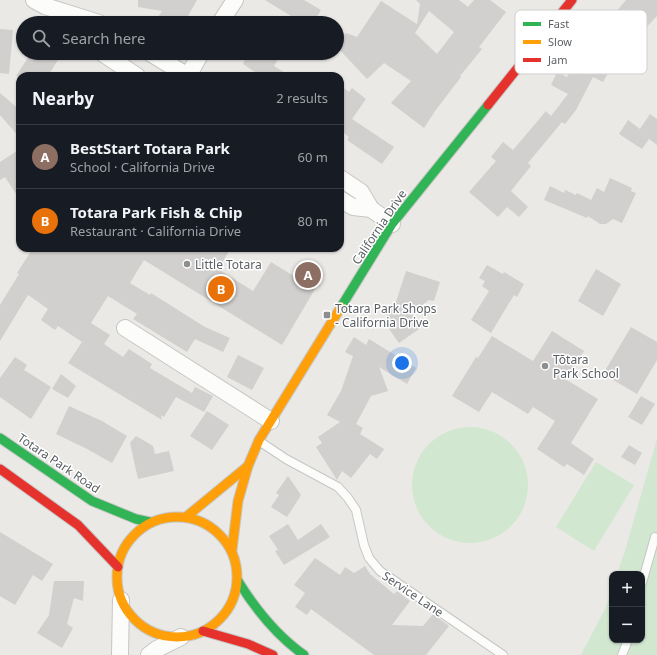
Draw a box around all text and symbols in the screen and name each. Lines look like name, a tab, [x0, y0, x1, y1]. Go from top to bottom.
legend	[515, 10, 647, 74]
search box	[16, 16, 344, 60]
text: Fast	[548, 16, 569, 31]
icon: search	[30, 27, 52, 49]
text: Search here	[62, 28, 145, 48]
text: Slow	[548, 34, 572, 49]
text: Jam	[547, 52, 567, 67]
text: Nearby	[32, 87, 94, 110]
text: 2 results	[276, 89, 328, 107]
text: BestStart Totara Park	[70, 138, 230, 158]
text: A	[41, 148, 50, 166]
text: 60 m	[298, 148, 328, 166]
text: School · California Drive	[70, 158, 215, 176]
street label: California Drive	[348, 186, 410, 268]
text: Totara Park Fish & Chip	[70, 202, 242, 222]
text: B	[41, 212, 49, 230]
text: 80 m	[298, 212, 328, 230]
text: Restaurant · California Drive	[70, 222, 241, 240]
place label: Little Totara	[195, 256, 262, 273]
marker: Little Totara	[182, 259, 192, 269]
pin: A	[295, 260, 321, 290]
pin: B	[208, 274, 234, 304]
place label: Totara Park Shops - California Drive	[335, 300, 437, 331]
marker: Totara Park Shops - California Drive	[322, 310, 332, 320]
place label: Tōtara Park School	[553, 351, 619, 382]
your location	[392, 353, 412, 373]
marker: Tōtara Park School	[540, 361, 550, 371]
street label: Totara Park Road	[14, 429, 104, 497]
street label: Service Lane	[379, 567, 447, 621]
map controls	[609, 571, 645, 643]
button: +	[609, 571, 645, 607]
button: −	[609, 607, 645, 643]

